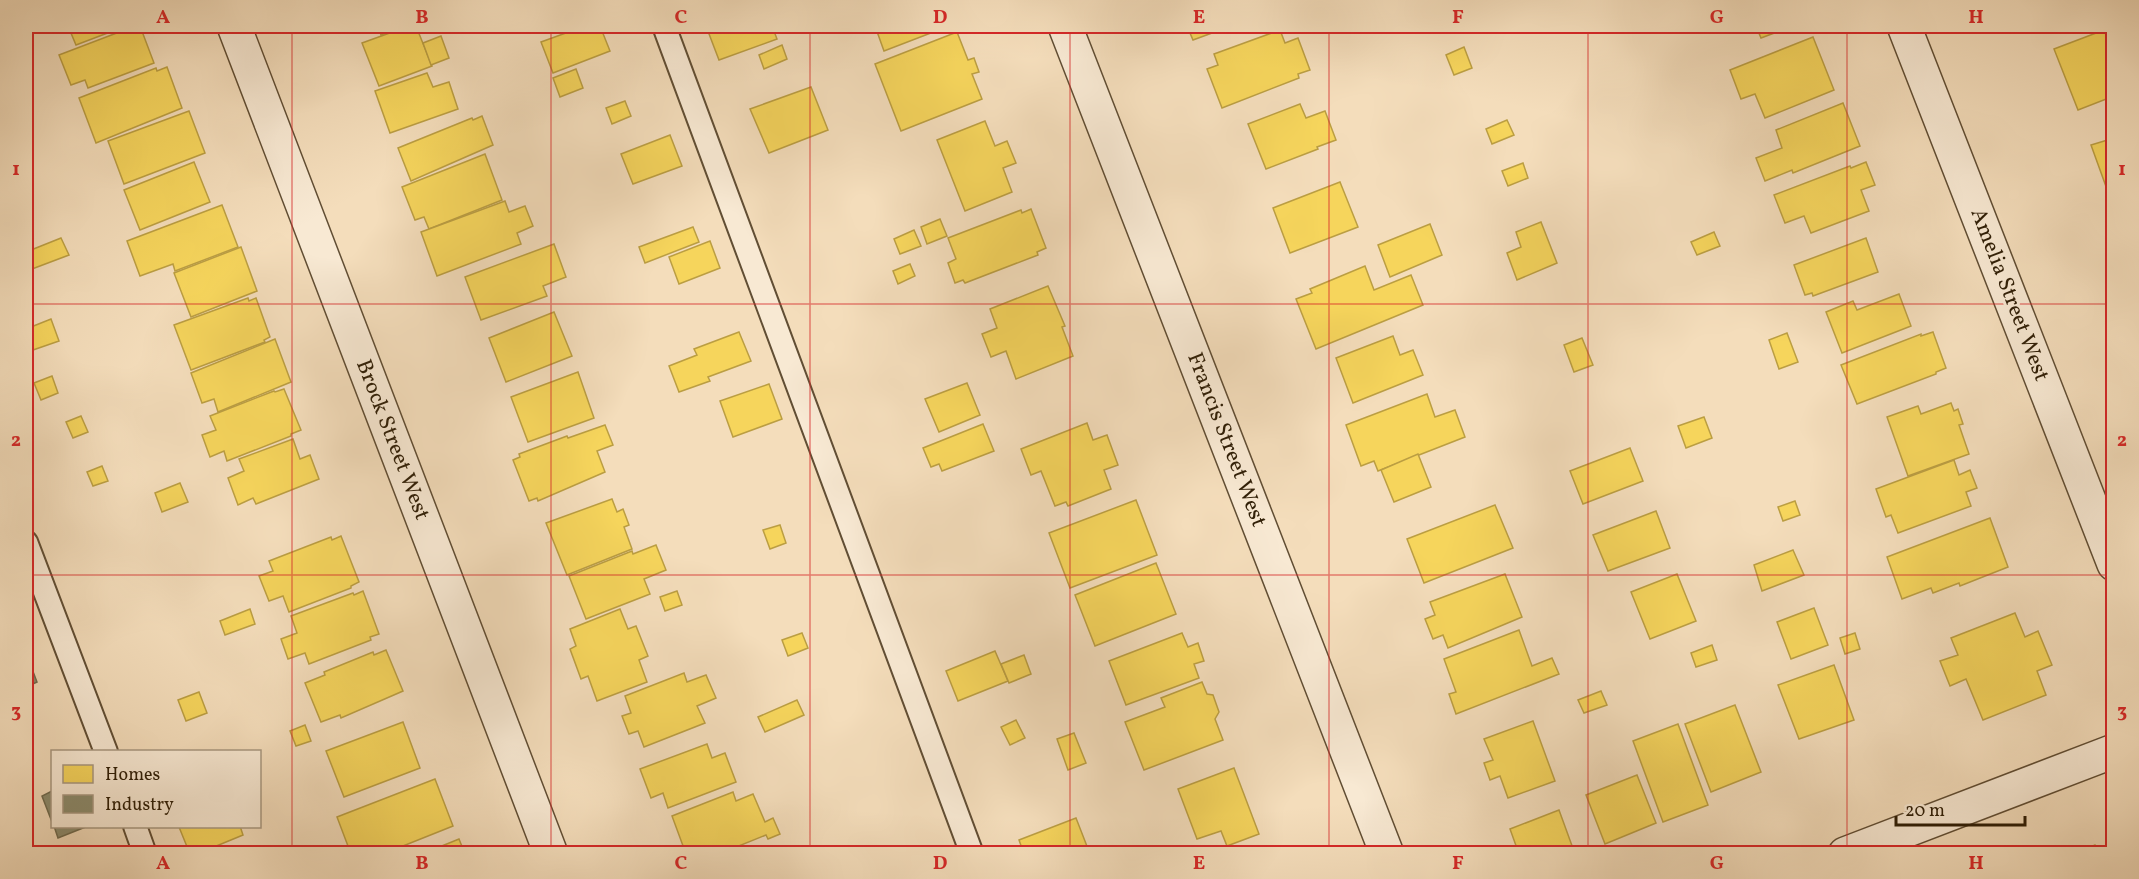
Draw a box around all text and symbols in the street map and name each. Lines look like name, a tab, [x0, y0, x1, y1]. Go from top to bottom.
text: A	[156, 4, 170, 32]
text: B	[415, 4, 429, 32]
text: C	[675, 4, 688, 32]
text: D	[933, 4, 947, 32]
text: E	[1193, 4, 1205, 32]
text: F	[1452, 4, 1464, 32]
text: G	[1710, 4, 1724, 32]
text: H	[1968, 4, 1984, 32]
text: 1	[12, 156, 20, 184]
text: 1	[2118, 156, 2126, 184]
street label: Amelia Street West	[1962, 204, 2056, 386]
street label: Francis Street West	[1178, 348, 1274, 532]
street label: Brock Street West	[347, 355, 437, 525]
text: 2	[11, 427, 21, 455]
text: 2	[2117, 427, 2127, 455]
text: 3	[11, 698, 21, 726]
text: 3	[2117, 698, 2127, 726]
legend	[51, 750, 261, 828]
text: Homes	[105, 763, 160, 788]
scale bar	[1896, 789, 2025, 827]
text: Industry	[105, 793, 174, 818]
text: 20 m	[1905, 799, 1945, 824]
text: A	[156, 850, 170, 878]
text: B	[415, 850, 429, 878]
text: C	[675, 850, 688, 878]
text: D	[933, 850, 947, 878]
text: E	[1193, 850, 1205, 878]
text: F	[1452, 850, 1464, 878]
text: G	[1710, 850, 1724, 878]
text: H	[1968, 850, 1984, 878]

